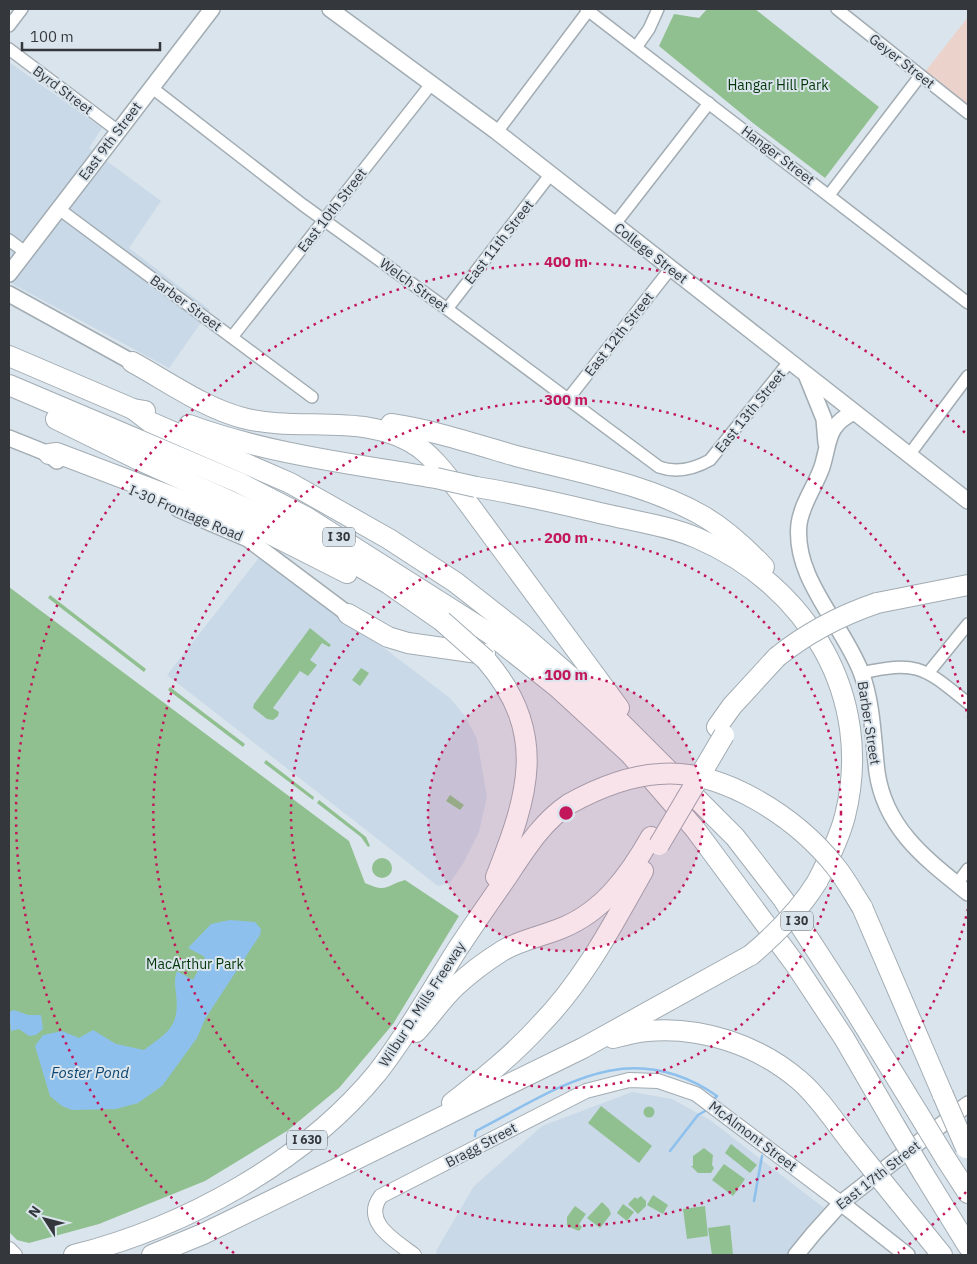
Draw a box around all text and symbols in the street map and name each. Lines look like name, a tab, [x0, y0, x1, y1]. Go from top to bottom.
scale bar	[22, 20, 160, 52]
text: 100 m	[30, 27, 74, 46]
street label: Geyer Street	[865, 30, 939, 92]
street label: Byrd Street	[29, 61, 97, 119]
park label: Hangar Hill Park	[727, 76, 829, 94]
street label: East 9th Street	[75, 98, 145, 184]
street label: Hanger Street	[738, 122, 818, 188]
street label: East 10th Street	[294, 164, 371, 256]
street label: East 11th Street	[461, 196, 538, 288]
street label: College Street	[611, 219, 691, 287]
text: 400 m	[544, 252, 588, 271]
street label: Welch Street	[376, 254, 452, 316]
street label: Barber Street	[147, 271, 226, 335]
street label: East 12th Street	[581, 288, 658, 380]
street label: East 13th Street	[711, 366, 789, 456]
text: 300 m	[544, 390, 588, 409]
street label: I-30 Frontage Road	[126, 481, 246, 545]
road number: I 30	[323, 528, 355, 546]
text: 200 m	[544, 528, 588, 547]
text: 100 m	[544, 665, 588, 684]
street label: Barber Street	[854, 680, 885, 766]
centre of rings	[557, 804, 575, 822]
road number: I 30	[781, 911, 813, 930]
street label: Wilbur D. Mills Freeway	[375, 938, 469, 1070]
park label: MacArthur Park	[146, 955, 245, 973]
water label: Foster Pond	[51, 1063, 129, 1082]
street label: McAlmont Street	[705, 1097, 801, 1175]
street label: Bragg Street	[442, 1119, 520, 1171]
road number: I 630	[287, 1130, 327, 1150]
street label: East 17th Street	[832, 1136, 924, 1213]
north arrow	[20, 1194, 70, 1244]
text: N	[24, 1202, 45, 1221]

